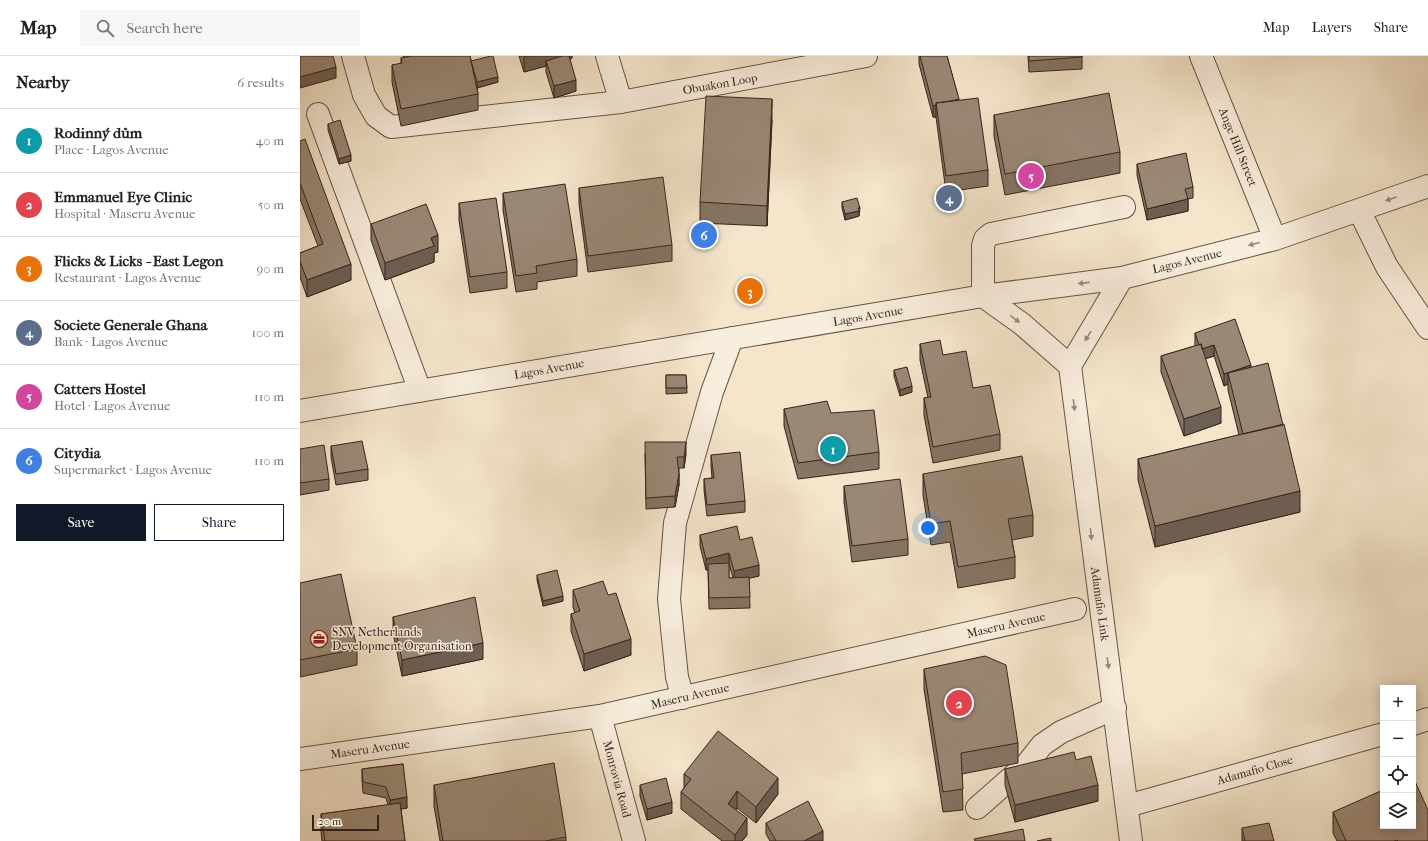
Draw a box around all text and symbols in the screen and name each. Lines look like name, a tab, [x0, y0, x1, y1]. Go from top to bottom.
search box	[80, 10, 360, 46]
text: Map	[20, 17, 56, 39]
icon: search	[94, 17, 116, 39]
text: Search here	[126, 19, 203, 37]
text: Map	[1263, 19, 1290, 36]
text: Layers	[1312, 19, 1352, 36]
text: Share	[1374, 19, 1408, 36]
street label: Obuakon Loop	[682, 70, 759, 97]
text: Nearby	[16, 72, 70, 92]
text: 6 results	[237, 75, 284, 90]
street label: Ange Hill Street	[1215, 105, 1260, 189]
text: Rodinný dům	[54, 124, 142, 142]
text: 1	[27, 133, 31, 148]
text: 40 m	[256, 133, 284, 148]
text: Place · Lagos Avenue	[54, 142, 169, 157]
pin: 5	[1018, 161, 1044, 191]
pin: 4	[936, 183, 962, 213]
text: Emmanuel Eye Clinic	[54, 188, 192, 206]
one-way arrow	[1385, 196, 1397, 202]
text: 2	[26, 197, 32, 212]
text: 50 m	[258, 197, 284, 212]
text: Hospital · Maseru Avenue	[54, 206, 196, 221]
pin: 6	[691, 220, 717, 250]
one-way arrow	[1248, 241, 1260, 247]
street label: Lagos Avenue	[1151, 246, 1223, 276]
text: Flicks & Licks - East Legon	[54, 252, 224, 270]
text: 3	[26, 261, 32, 276]
text: 90 m	[256, 261, 284, 276]
text: Restaurant · Lagos Avenue	[54, 270, 201, 285]
pin: 3	[737, 276, 763, 306]
one-way arrow	[1078, 280, 1090, 286]
street label: Lagos Avenue	[832, 303, 904, 329]
one-way arrow	[1010, 315, 1020, 323]
text: Societe Generale Ghana	[54, 316, 207, 334]
text: 4	[25, 325, 33, 340]
text: 100 m	[251, 325, 284, 340]
one-way arrow	[1084, 331, 1092, 341]
text: Bank · Lagos Avenue	[54, 334, 168, 349]
street label: Lagos Avenue	[513, 356, 585, 382]
text: Catters Hostel	[54, 380, 146, 398]
text: 5	[26, 389, 32, 404]
text: 110 m	[254, 389, 284, 404]
text: Hotel · Lagos Avenue	[54, 398, 170, 413]
one-way arrow	[1071, 399, 1078, 411]
pin: 1	[820, 434, 846, 464]
text: Citydia	[54, 444, 101, 462]
text: 6	[25, 453, 33, 468]
text: 110 m	[254, 453, 284, 468]
text: Supermarket · Lagos Avenue	[54, 462, 212, 477]
button: Save	[16, 504, 146, 541]
button: Share	[154, 504, 284, 541]
your location	[918, 518, 938, 538]
one-way arrow	[1088, 528, 1094, 540]
street label: Adamafio Link	[1088, 565, 1112, 643]
street label: Maseru Avenue	[965, 609, 1047, 641]
place label: SNV Netherlands Development Organisation	[332, 625, 472, 653]
office icon: SNV Netherlands Development Organisation	[309, 629, 329, 649]
one-way arrow	[1105, 657, 1111, 669]
street label: Maseru Avenue	[649, 680, 731, 712]
map controls	[1380, 685, 1416, 829]
button: +	[1380, 685, 1416, 721]
pin: 2	[946, 688, 972, 718]
button: −	[1380, 721, 1416, 757]
street label: Maseru Avenue	[329, 736, 411, 762]
street label: Monrovia Road	[600, 739, 634, 819]
street label: Adamafio Close	[1214, 752, 1295, 788]
button: locate	[1380, 757, 1416, 793]
button: layers	[1380, 793, 1416, 829]
scale bar	[312, 813, 379, 832]
text: 20 m	[318, 815, 341, 828]

